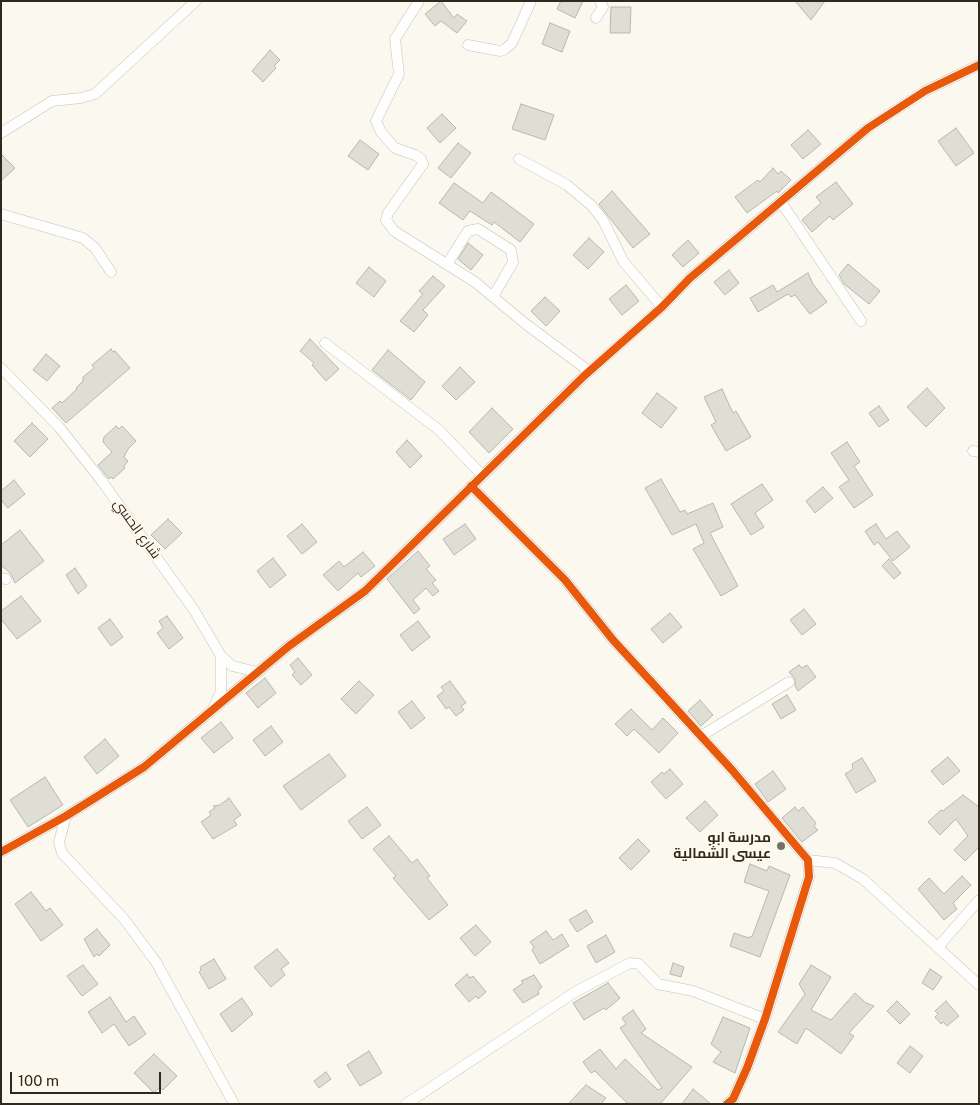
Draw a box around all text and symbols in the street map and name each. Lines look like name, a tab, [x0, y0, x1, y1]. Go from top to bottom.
street label: شارع الحسي	[110, 496, 164, 562]
place label: مدرسة ابو عيسى الشمالية	[673, 830, 771, 862]
marker: مدرسة ابو عيسى الشمالية	[775, 840, 787, 852]
scale bar	[12, 1062, 164, 1094]
text: 100 m	[18, 1072, 59, 1089]

